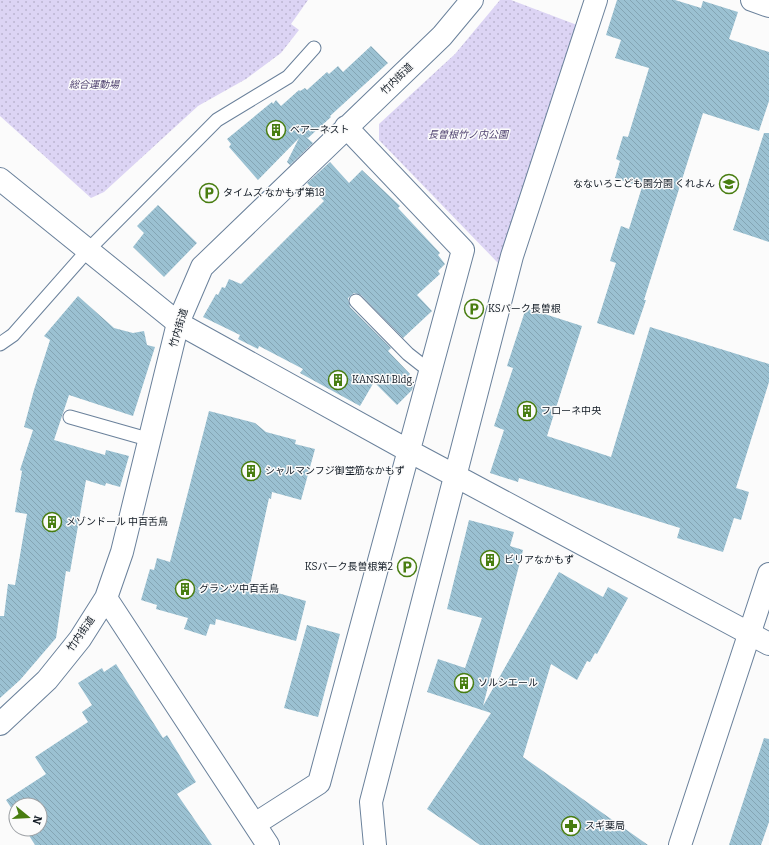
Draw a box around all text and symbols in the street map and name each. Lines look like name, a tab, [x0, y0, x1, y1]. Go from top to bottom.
street label: 竹内街道	[378, 61, 416, 97]
park label: 総合運動場	[69, 79, 120, 91]
building icon: ベアーネスト	[265, 119, 287, 141]
place label: ベアーネスト	[290, 124, 349, 136]
park label: 長曽根竹ノ内公園	[428, 129, 510, 141]
school or university icon: なないろこども園分園 くれよん	[718, 173, 740, 195]
place label: なないろこども園分園 くれよん	[573, 178, 715, 190]
parking icon: タイムズ なかもず第18	[198, 182, 220, 204]
place label: タイムズ なかもず第18	[223, 187, 325, 199]
parking icon: KSパーク長曽根	[463, 298, 485, 320]
place label: KSパーク長曽根	[488, 303, 561, 315]
street label: 竹内街道	[167, 307, 191, 349]
building icon: KANSAI Bldg.	[327, 369, 349, 391]
place label: KANSAI Bldg.	[352, 374, 414, 386]
building icon: フローネ中央	[516, 400, 538, 422]
place label: フローネ中央	[541, 405, 602, 417]
building icon: シャルマンフジ御堂筋なかもず	[240, 460, 262, 482]
place label: シャルマンフジ御堂筋なかもず	[265, 465, 405, 477]
building icon: メゾンドール 中百舌鳥	[41, 511, 63, 533]
place label: メゾンドール 中百舌鳥	[66, 516, 168, 528]
building icon: ビリアなかもず	[479, 549, 501, 571]
place label: ビリアなかもず	[504, 554, 574, 566]
parking icon: KSパーク長曽根第2	[396, 556, 418, 578]
place label: KSパーク長曽根第2	[305, 561, 393, 573]
building icon: グランツ中百舌鳥	[174, 578, 196, 600]
place label: グランツ中百舌鳥	[199, 583, 279, 595]
street label: 竹内街道	[65, 614, 97, 654]
building icon: ソルシエール	[453, 672, 475, 694]
place label: ソルシエール	[478, 677, 538, 689]
north arrow	[8, 797, 48, 837]
text: N	[29, 814, 45, 826]
pharmacy icon: スギ薬局	[560, 815, 582, 837]
place label: スギ薬局	[585, 820, 625, 832]

